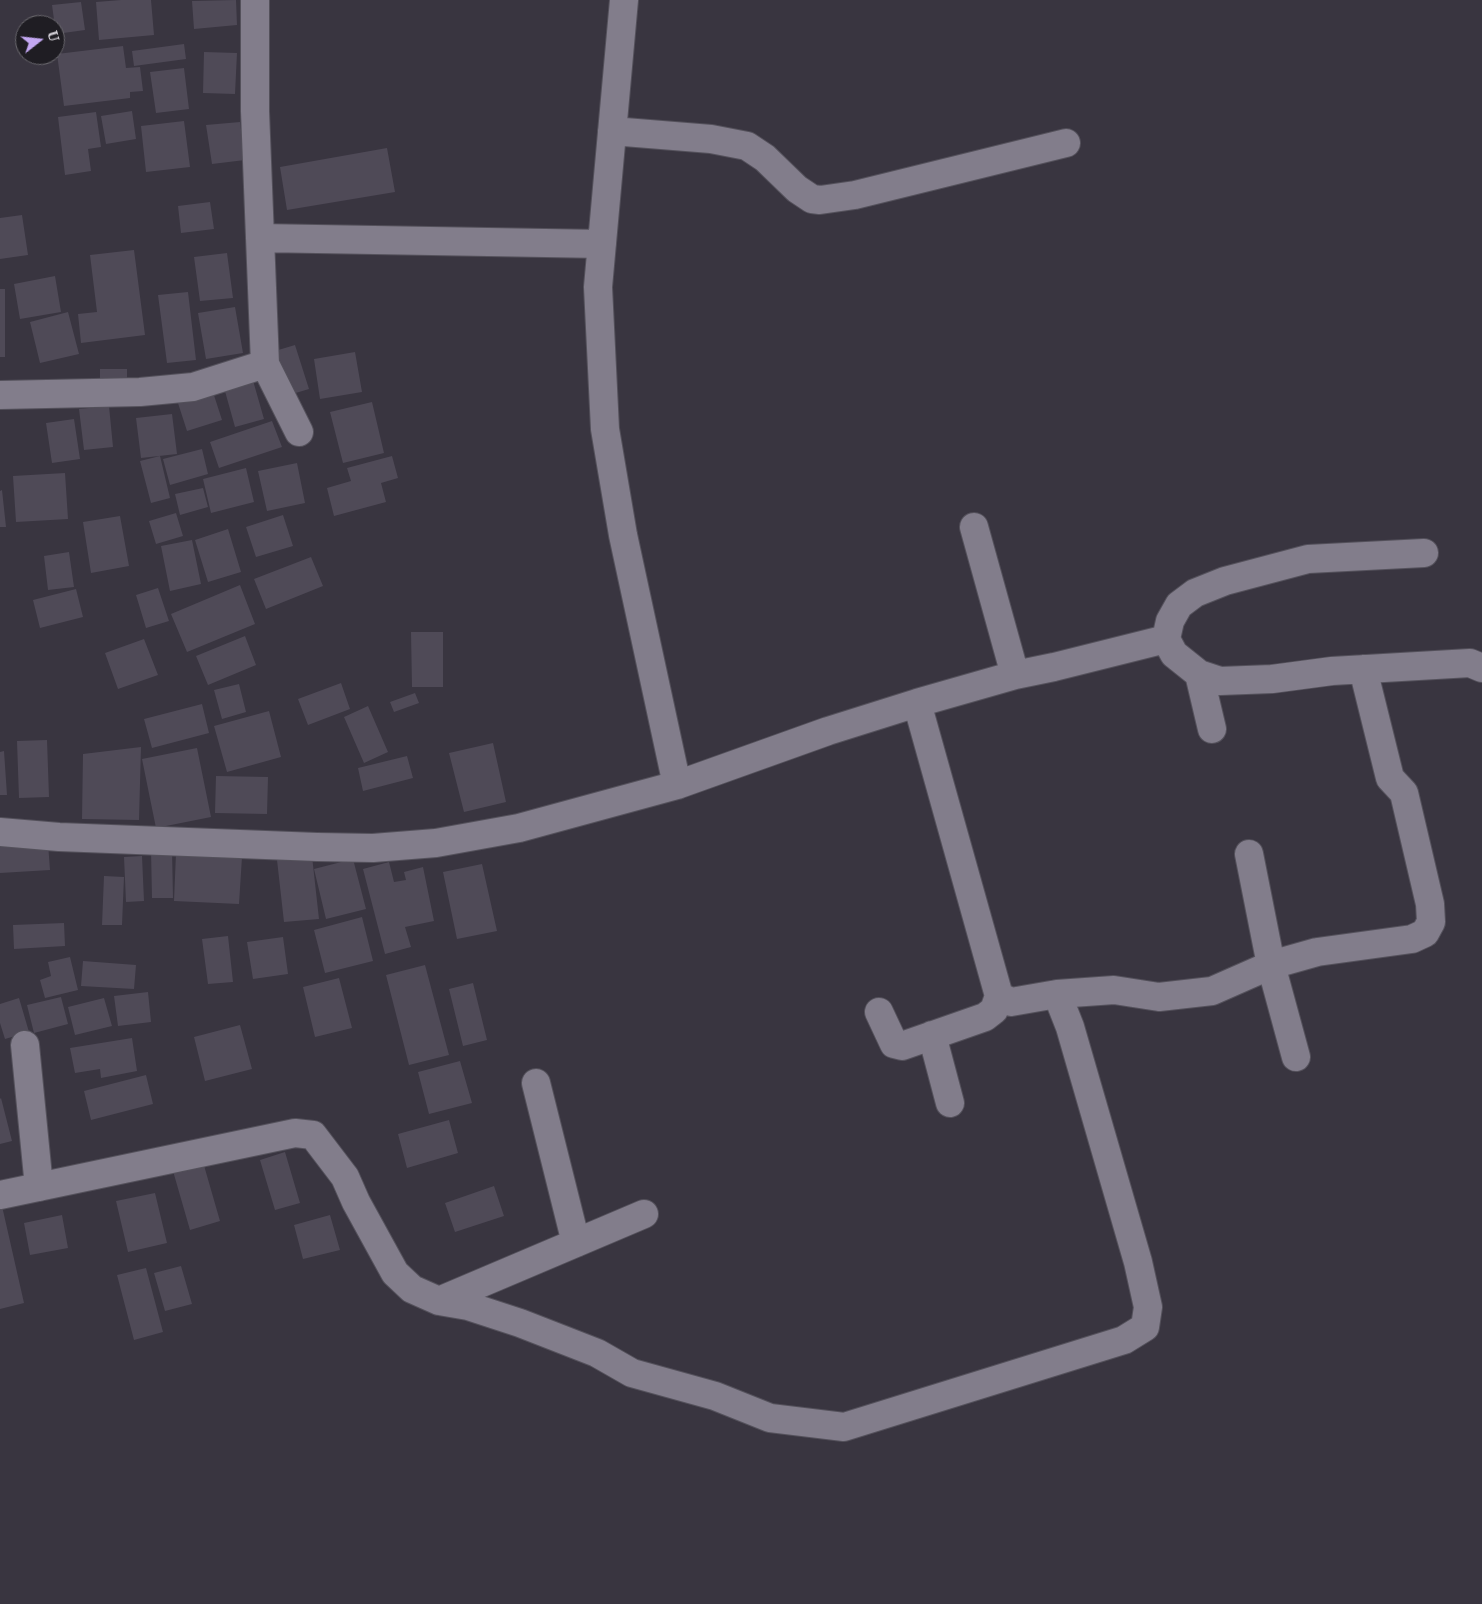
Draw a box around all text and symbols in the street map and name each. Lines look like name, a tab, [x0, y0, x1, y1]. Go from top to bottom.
north arrow	[15, 15, 65, 65]
text: U	[43, 28, 65, 44]

